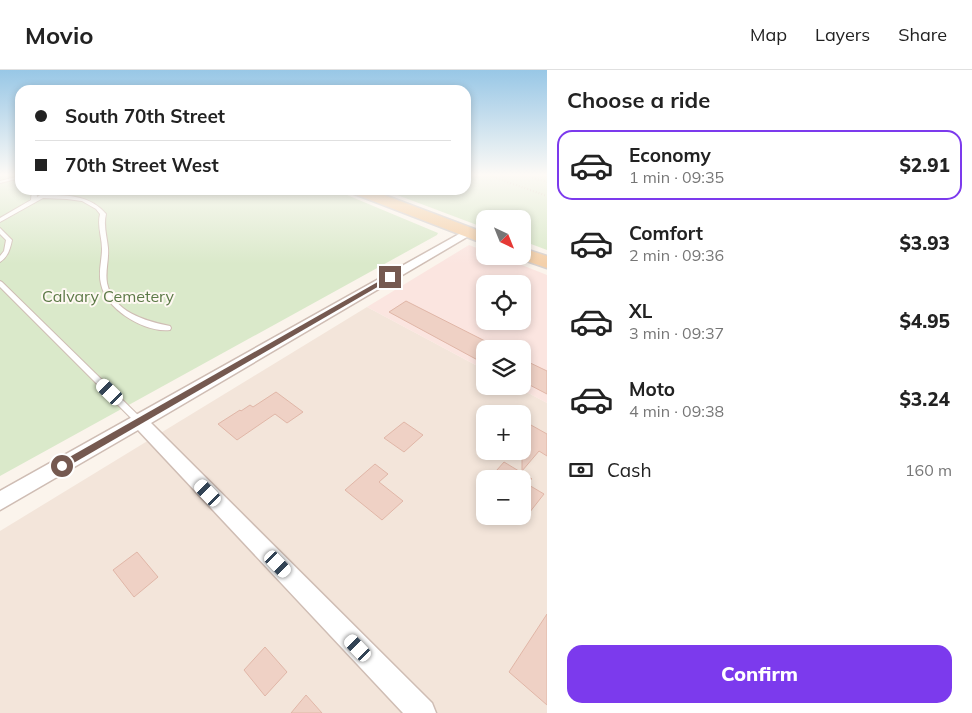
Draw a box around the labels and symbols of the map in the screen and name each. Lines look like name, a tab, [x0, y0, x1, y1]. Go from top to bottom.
north arrow	[476, 210, 531, 265]
route end	[379, 266, 401, 288]
park label: Calvary Cemetery	[42, 286, 174, 306]
car	[93, 376, 126, 408]
route start	[51, 455, 73, 477]
car	[192, 477, 223, 509]
car	[262, 548, 293, 580]
car	[342, 632, 373, 664]

